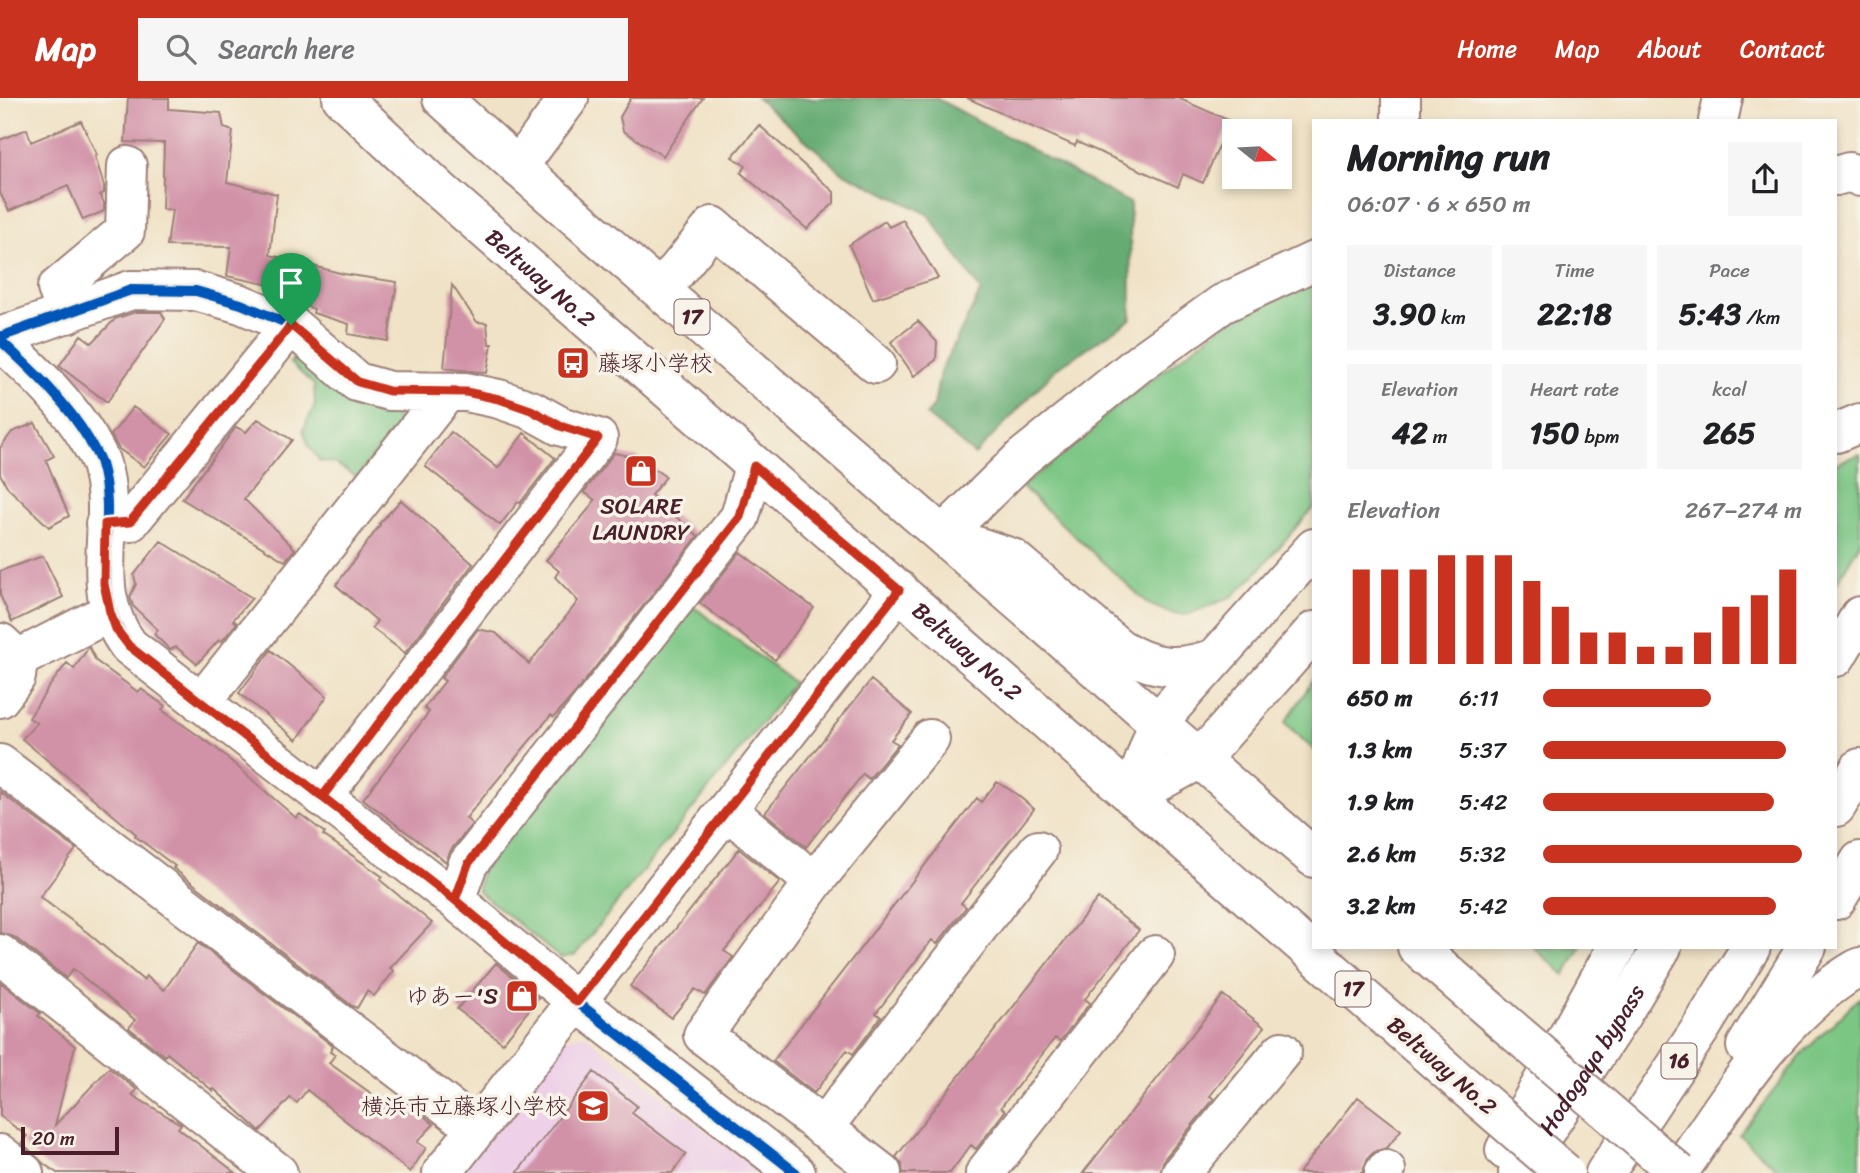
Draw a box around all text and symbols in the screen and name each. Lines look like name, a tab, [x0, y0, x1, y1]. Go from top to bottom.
search box	[138, 18, 628, 81]
text: Map	[35, 20, 96, 78]
text: Search here	[218, 26, 355, 72]
text: Home	[1457, 28, 1517, 70]
text: Map	[1555, 28, 1599, 70]
text: About	[1637, 28, 1702, 70]
text: Contact	[1740, 28, 1825, 70]
icon: search	[162, 30, 200, 68]
north arrow	[1222, 119, 1292, 189]
map controls	[1222, 119, 1292, 189]
text: Morning run	[1347, 124, 1550, 191]
button: share	[1728, 142, 1802, 216]
text: 06:07 · 6 × 650 m	[1347, 184, 1530, 225]
street label: Beltway No.2	[476, 218, 605, 338]
pin	[261, 253, 321, 325]
text: Distance	[1383, 254, 1456, 287]
text: Time	[1554, 254, 1595, 287]
text: Pace	[1709, 254, 1750, 287]
icon: arrive	[272, 264, 310, 302]
text: 3.90	[1373, 287, 1436, 341]
text: 22:18	[1537, 287, 1612, 341]
text: 5:43	[1679, 287, 1741, 341]
road number: 17	[674, 300, 710, 334]
text: km	[1436, 301, 1466, 334]
text: /km	[1741, 301, 1780, 334]
place label: 藤塚小学校	[598, 343, 713, 384]
bus stop icon: 藤塚小学校	[554, 344, 592, 382]
text: Elevation	[1381, 373, 1458, 406]
text: Heart rate	[1530, 373, 1619, 406]
text: kcal	[1712, 373, 1747, 406]
text: 42	[1392, 406, 1428, 460]
text: 150	[1529, 406, 1580, 460]
text: 265	[1703, 406, 1756, 460]
text: m	[1428, 420, 1447, 453]
text: bpm	[1580, 420, 1620, 453]
shop icon: SOLARE LAUNDRY	[622, 452, 660, 490]
place label: SOLARE LAUNDRY	[592, 486, 691, 553]
text: Elevation	[1347, 490, 1440, 531]
text: 267–274 m	[1685, 490, 1802, 531]
street label: Beltway No.2	[903, 591, 1032, 711]
text: 650 m	[1347, 678, 1412, 719]
text: 6:11	[1459, 678, 1499, 719]
text: 1.3 km	[1347, 730, 1412, 771]
text: 5:37	[1459, 730, 1506, 771]
text: 1.9 km	[1347, 782, 1414, 823]
text: 5:42	[1459, 782, 1508, 823]
text: 2.6 km	[1347, 834, 1416, 875]
text: 5:32	[1459, 834, 1506, 875]
text: 3.2 km	[1347, 886, 1416, 927]
text: 5:42	[1459, 886, 1508, 927]
road number: 17	[1336, 972, 1370, 1006]
place label: ゆあー'S	[406, 976, 498, 1017]
street label: Hodogaya bypass	[1527, 976, 1656, 1144]
shop icon: ゆあー'S	[503, 977, 541, 1015]
street label: Beltway No.2	[1377, 1006, 1507, 1126]
road number: 16	[1662, 1044, 1696, 1079]
place label: 横浜市立藤塚小学校	[361, 1086, 568, 1127]
school or university icon: 横浜市立藤塚小学校	[574, 1087, 612, 1125]
text: 20 m	[32, 1122, 75, 1155]
scale bar	[21, 1124, 119, 1156]

